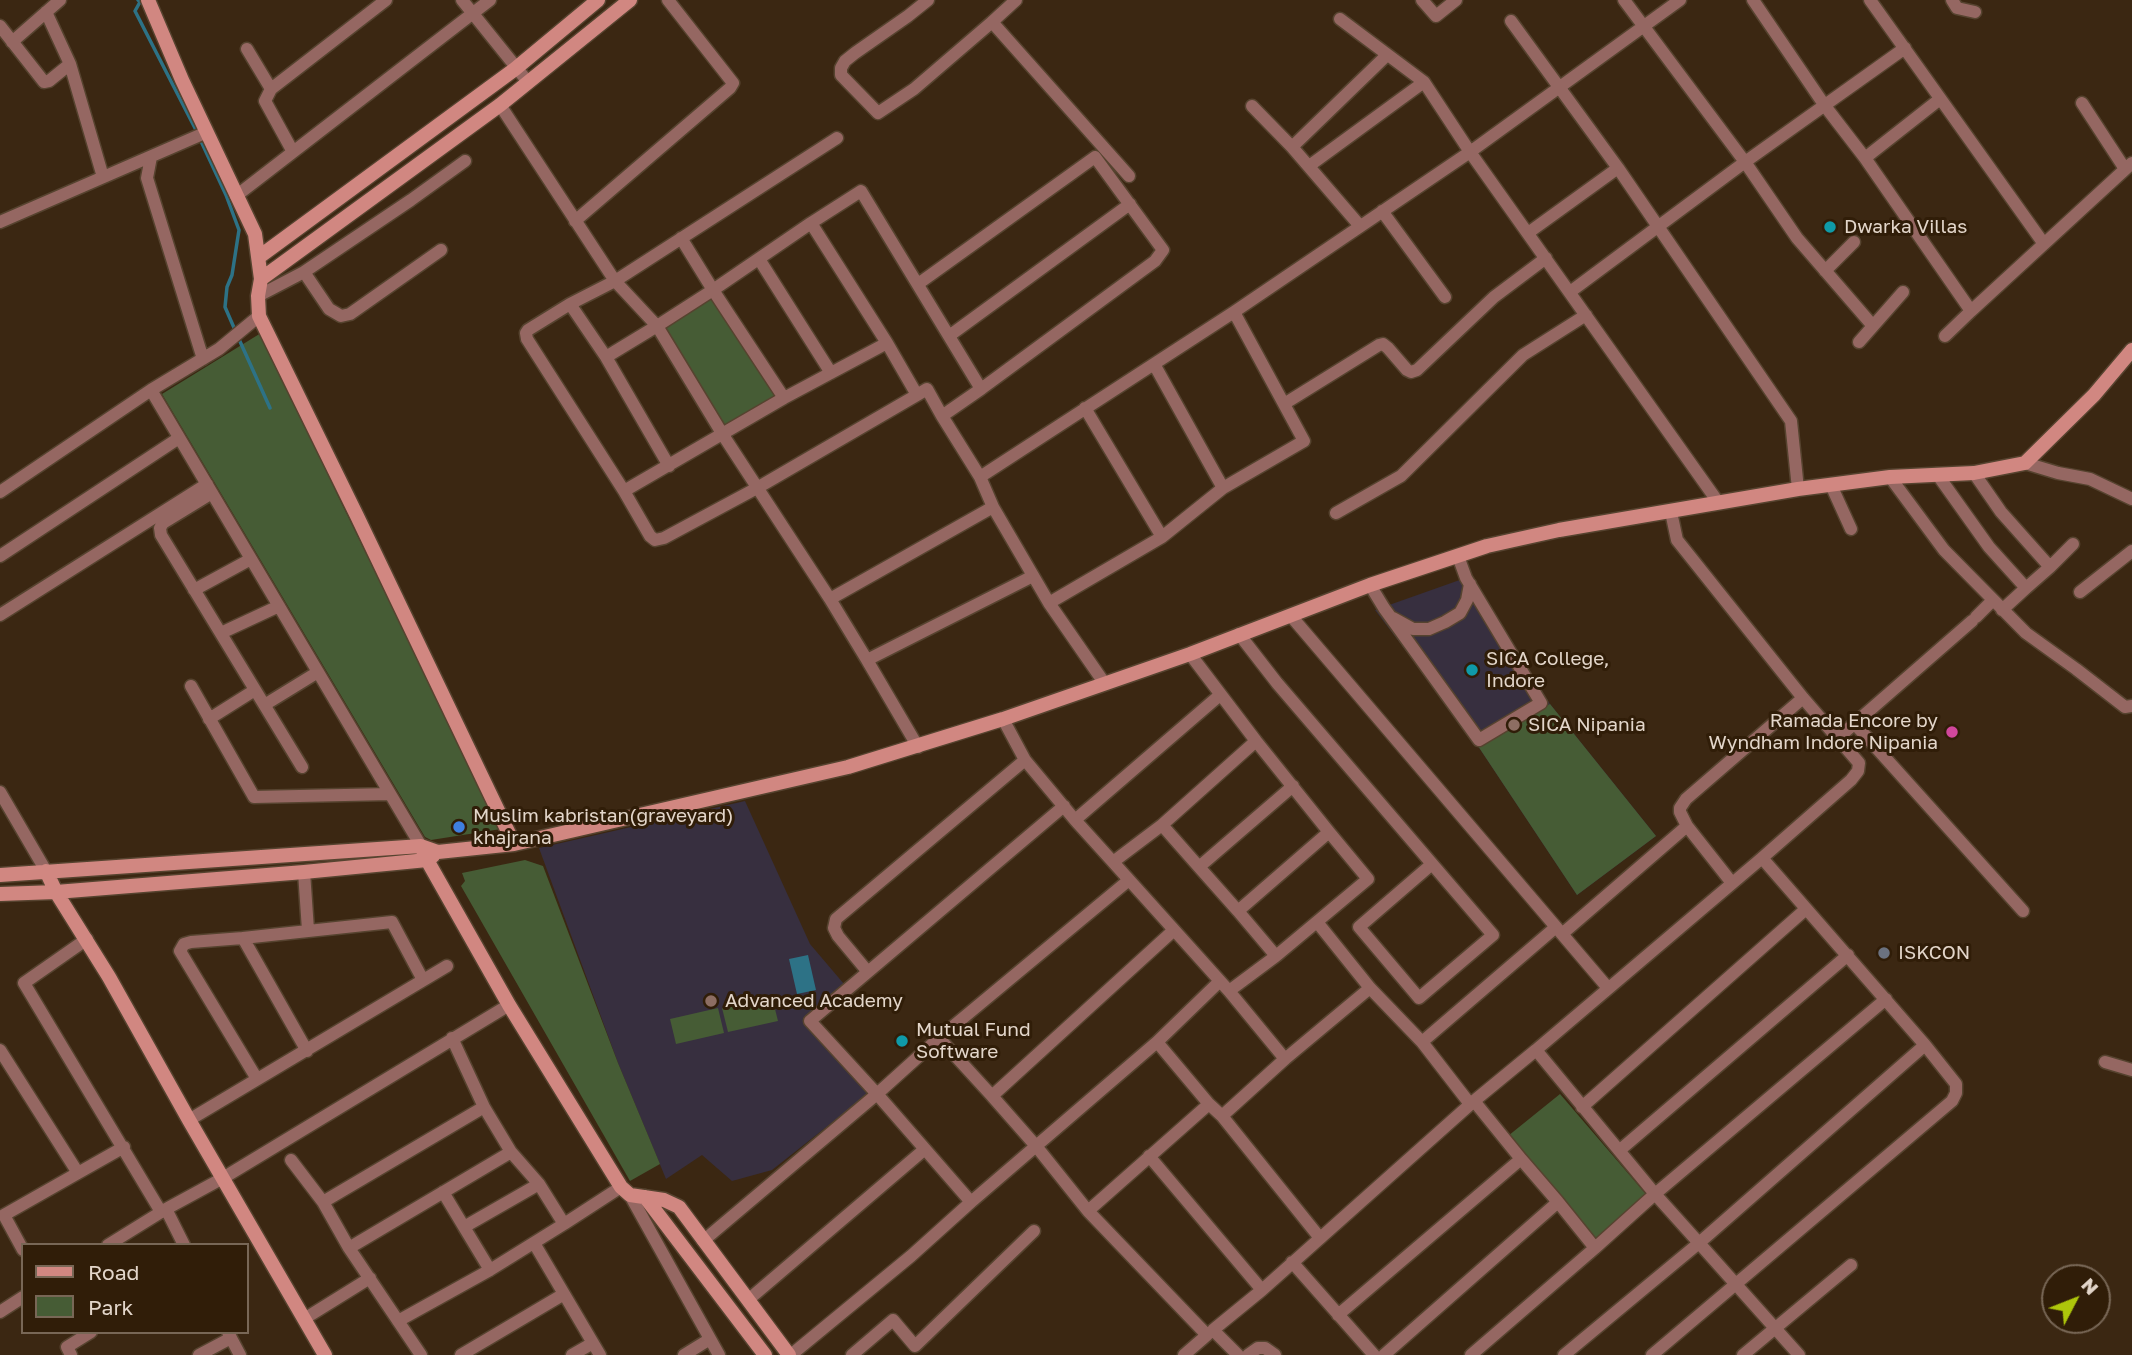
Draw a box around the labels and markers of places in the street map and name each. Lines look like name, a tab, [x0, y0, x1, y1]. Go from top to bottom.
place label: Dwarka Villas	[1844, 216, 1967, 238]
marker: Dwarka Villas	[1822, 219, 1838, 235]
place label: SICA College, Indore	[1486, 648, 1609, 692]
marker: SICA College, Indore	[1464, 662, 1480, 678]
place label: Ramada Encore by Wyndham Indore Nipania	[1709, 710, 1938, 754]
place label: SICA Nipania	[1528, 714, 1646, 736]
marker: SICA Nipania	[1506, 717, 1522, 733]
marker: Ramada Encore by Wyndham Indore Nipania	[1944, 724, 1960, 740]
place label: Muslim kabristan(graveyard) khajrana	[473, 805, 734, 849]
marker: Muslim kabristan(graveyard) khajrana	[451, 819, 467, 835]
place label: ISKCON	[1898, 942, 1970, 964]
marker: ISKCON	[1876, 945, 1892, 961]
place label: Advanced Academy	[725, 990, 903, 1012]
marker: Advanced Academy	[703, 993, 719, 1009]
place label: Mutual Fund Software	[916, 1019, 1031, 1063]
marker: Mutual Fund Software	[894, 1033, 910, 1049]

